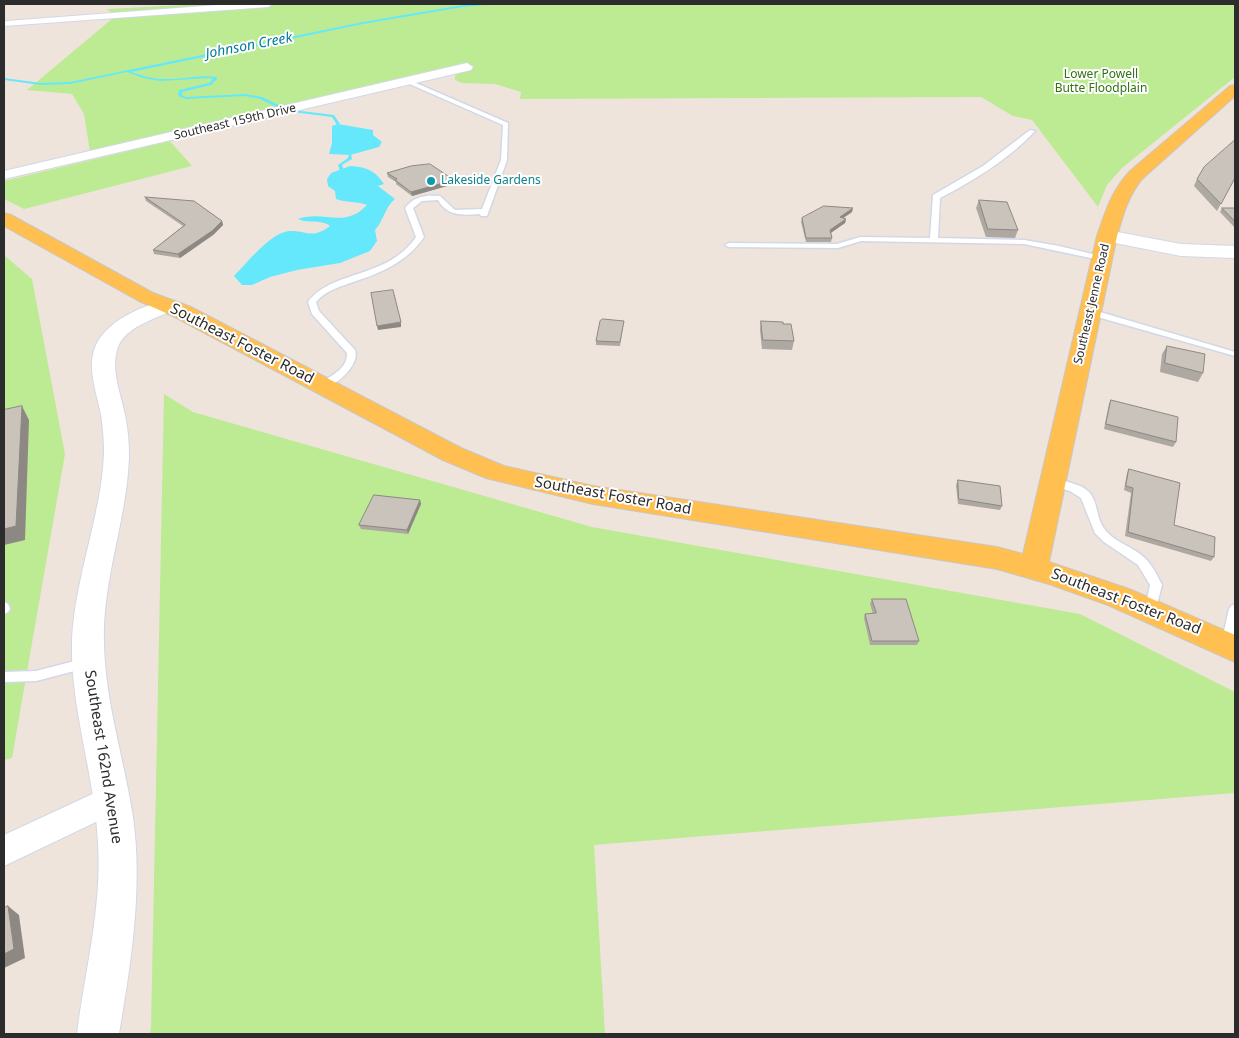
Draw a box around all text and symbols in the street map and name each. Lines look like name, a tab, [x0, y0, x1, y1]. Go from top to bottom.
water label: Johnson Creek	[204, 29, 294, 63]
park label: Lower Powell Butte Floodplain	[1055, 68, 1147, 96]
street label: Southeast 159th Drive	[173, 101, 297, 143]
place label: Lakeside Gardens	[441, 174, 541, 188]
marker: Lakeside Gardens	[425, 175, 437, 187]
street label: Southeast Jenne Road	[1071, 242, 1113, 366]
street label: Southeast Foster Road	[167, 300, 317, 388]
street label: Southeast Foster Road	[533, 473, 693, 519]
street label: Southeast Foster Road	[1049, 565, 1203, 639]
street label: Southeast 162nd Avenue	[80, 669, 126, 845]

